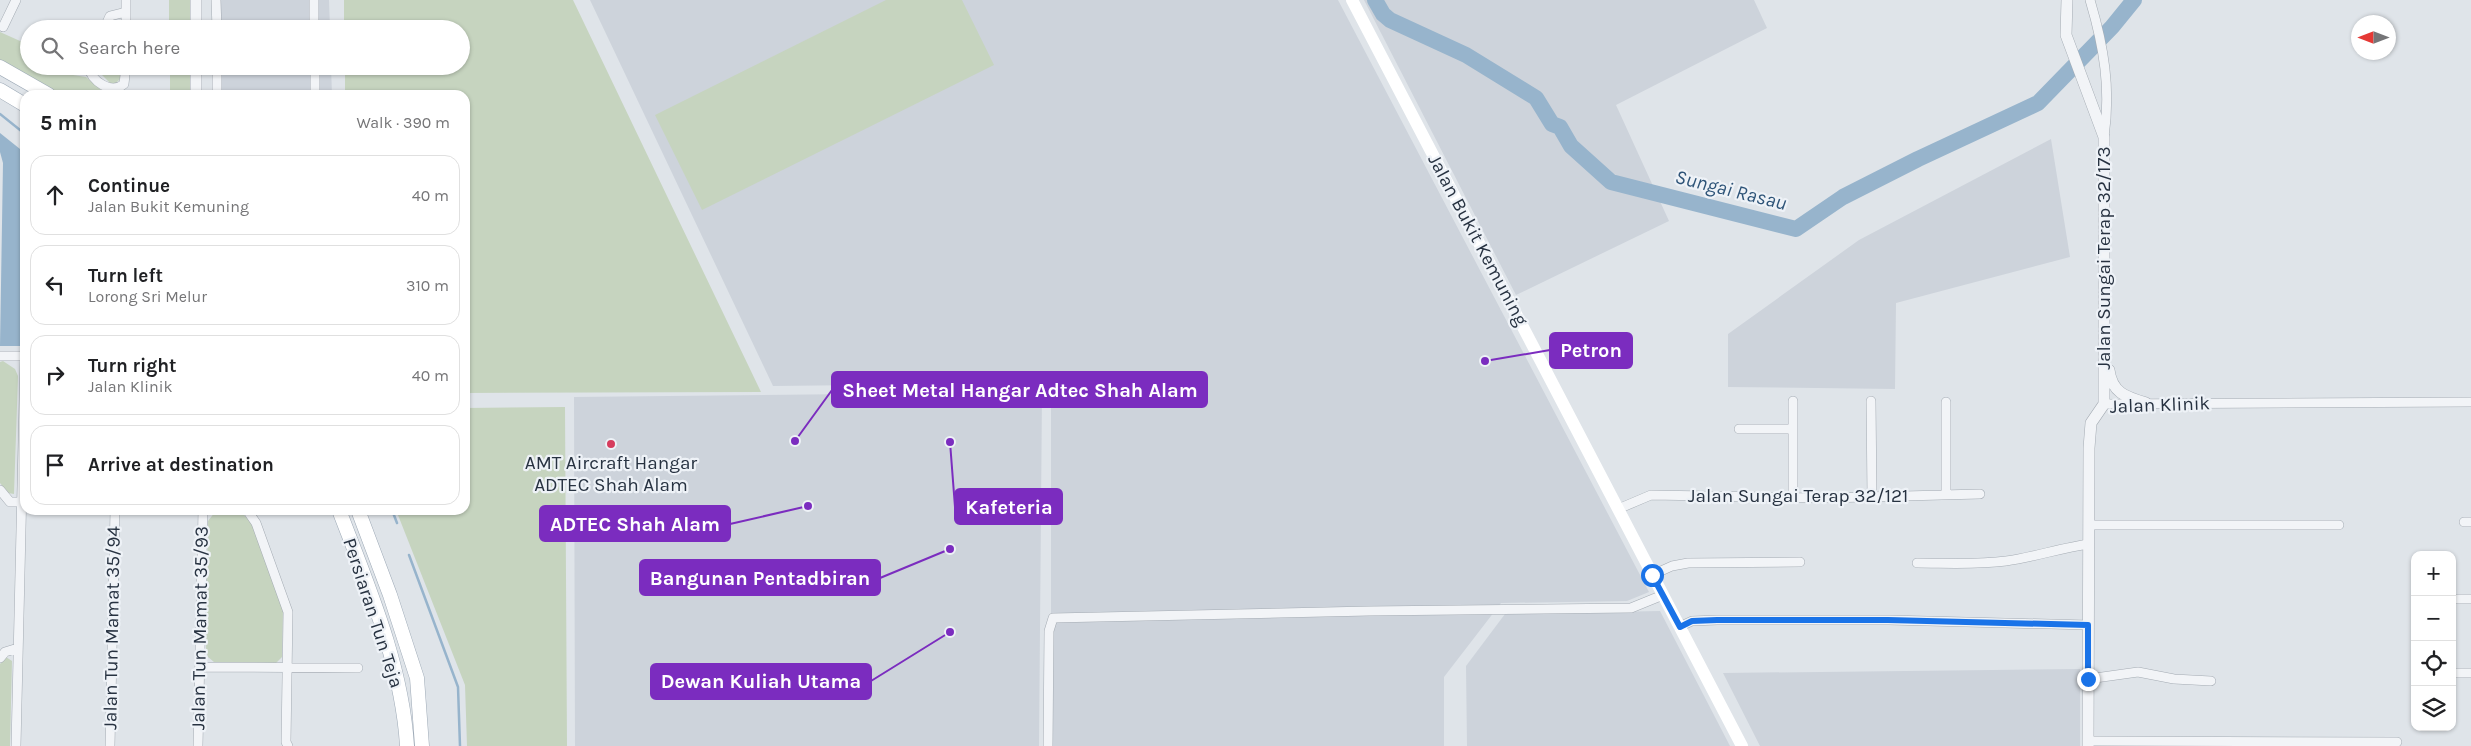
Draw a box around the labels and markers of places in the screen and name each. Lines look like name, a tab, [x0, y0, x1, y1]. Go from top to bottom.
callout: Petron	[1550, 333, 1632, 368]
callout: Sheet Metal Hangar Adtec Shah Alam	[832, 372, 1207, 407]
marker: AMT Aircraft Hangar ADTEC Shah Alam	[605, 438, 617, 450]
place label: AMT Aircraft Hangar ADTEC Shah Alam	[525, 452, 697, 496]
callout: Kafeteria	[955, 489, 1062, 524]
callout: ADTEC Shah Alam	[540, 506, 730, 541]
callout: Bangunan Pentadbiran	[640, 560, 880, 595]
callout: Dewan Kuliah Utama	[651, 664, 871, 699]

